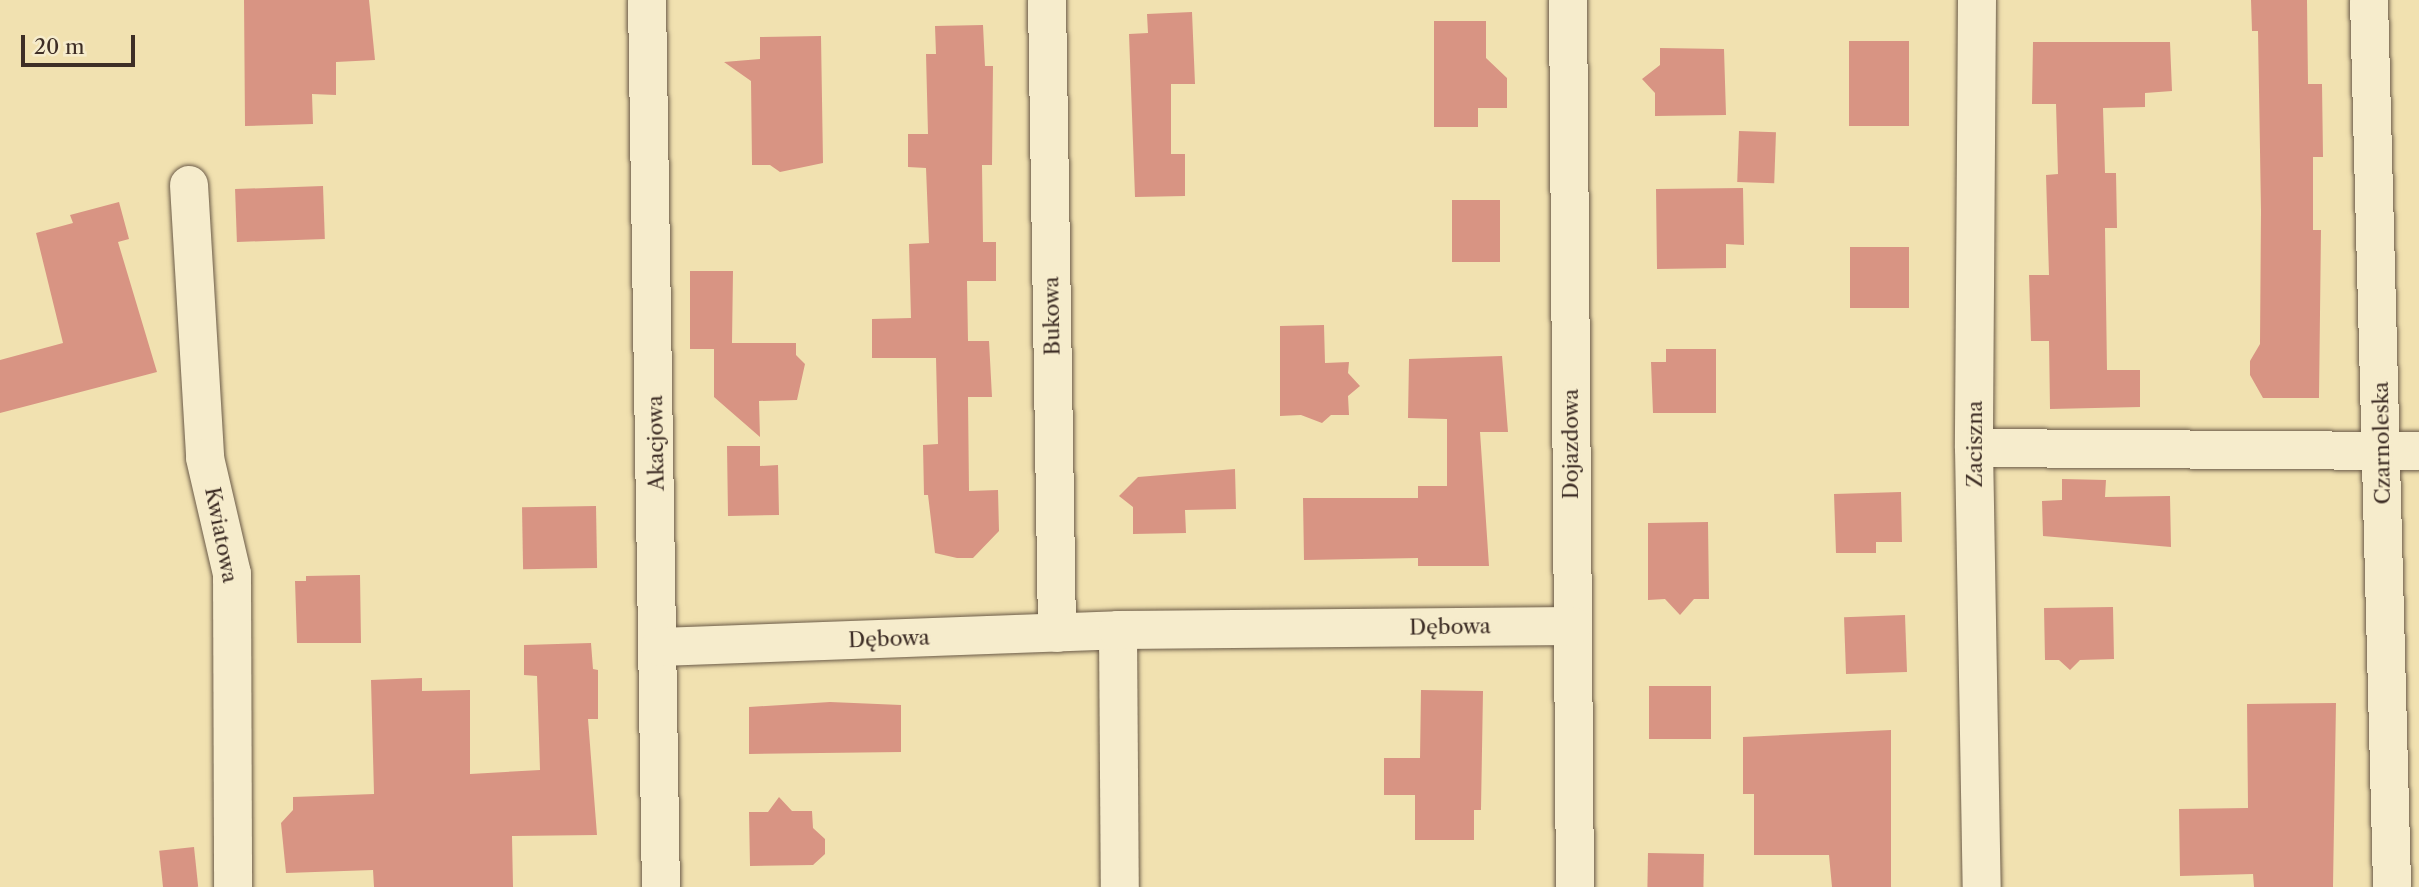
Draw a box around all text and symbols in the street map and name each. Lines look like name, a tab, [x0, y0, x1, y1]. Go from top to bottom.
scale bar	[24, 21, 138, 65]
text: 20 m	[34, 34, 85, 59]
street label: Bukowa	[1039, 276, 1065, 356]
street label: Czarnoleska	[2368, 381, 2396, 505]
street label: Dojazdowa	[1558, 389, 1584, 499]
street label: Akacjowa	[643, 395, 669, 491]
street label: Zaciszna	[1962, 401, 1988, 487]
street label: Kwiatowa	[199, 485, 243, 585]
street label: Dębowa	[1409, 614, 1491, 640]
street label: Dębowa	[848, 625, 930, 653]

